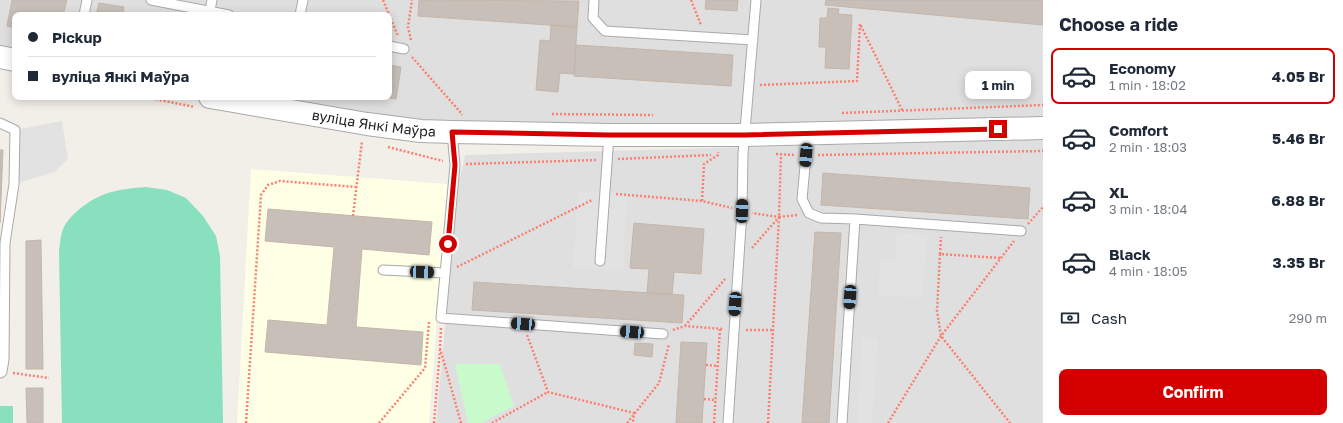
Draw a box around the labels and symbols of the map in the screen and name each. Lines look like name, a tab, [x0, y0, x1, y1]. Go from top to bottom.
callout: 1 min	[965, 71, 1031, 99]
street label: вуліца Янкі Маўра	[311, 106, 436, 139]
route end	[989, 120, 1007, 138]
car	[799, 143, 813, 167]
car	[736, 199, 748, 223]
route start	[439, 235, 457, 253]
car	[410, 266, 434, 278]
car	[843, 285, 857, 309]
car	[728, 292, 742, 316]
car	[511, 317, 535, 331]
car	[620, 325, 644, 339]

